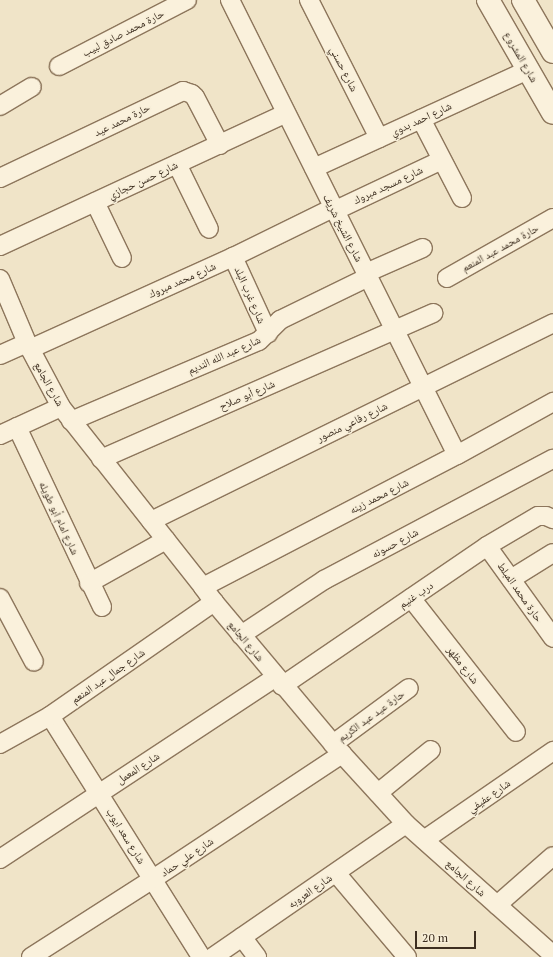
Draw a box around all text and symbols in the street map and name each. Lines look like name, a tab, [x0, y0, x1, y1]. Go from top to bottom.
street label: حارة محمد صادق لبيب	[80, 7, 166, 59]
street label: شارع المشروع	[501, 29, 541, 85]
street label: شارع حسني	[327, 44, 361, 94]
street label: شارع احمد بدوي	[388, 99, 454, 139]
street label: حارة محمد عيد	[92, 101, 152, 139]
street label: شارع حسن حجازي	[106, 158, 180, 202]
street label: شارع مسجد مبروك	[351, 163, 425, 207]
street label: شارع الشيخ شريف	[320, 192, 366, 264]
street label: حارة محمد عبد المنعم	[459, 221, 541, 275]
street label: شارع محمد مبروك	[146, 259, 218, 301]
street label: شارع غرب البلد	[232, 265, 268, 325]
street label: شارع عبد الله النديم	[185, 333, 263, 377]
street label: شارع الجامع	[31, 359, 67, 409]
street label: شارع أبو صلاح	[217, 377, 277, 413]
street label: شارع رفاعي منصور	[314, 399, 390, 445]
street label: شارع محمد زينه	[347, 475, 411, 517]
street label: شارع امام أبو طويله	[36, 479, 82, 557]
street label: شارع حسونه	[369, 525, 421, 561]
street label: حارة محمد المبلط	[495, 560, 545, 624]
street label: درب غنيم	[396, 579, 436, 611]
street label: شارع الجامع	[225, 618, 267, 664]
street label: شارع مظهر	[444, 644, 482, 686]
street label: شارع جمال عبد المنعم	[69, 646, 147, 706]
street label: حارة عيد عبد الكريم	[335, 687, 407, 745]
street label: شارع المعمل	[114, 749, 162, 787]
street label: شارع عفيفي	[465, 776, 513, 816]
street label: شارع سعد ايوب	[104, 806, 148, 866]
street label: شارع علي حماد	[158, 834, 216, 880]
street label: شارع الجامع	[443, 857, 489, 899]
street label: شارع العروبه	[285, 871, 335, 911]
scale bar	[417, 923, 478, 949]
text: 20 m	[422, 930, 448, 945]

